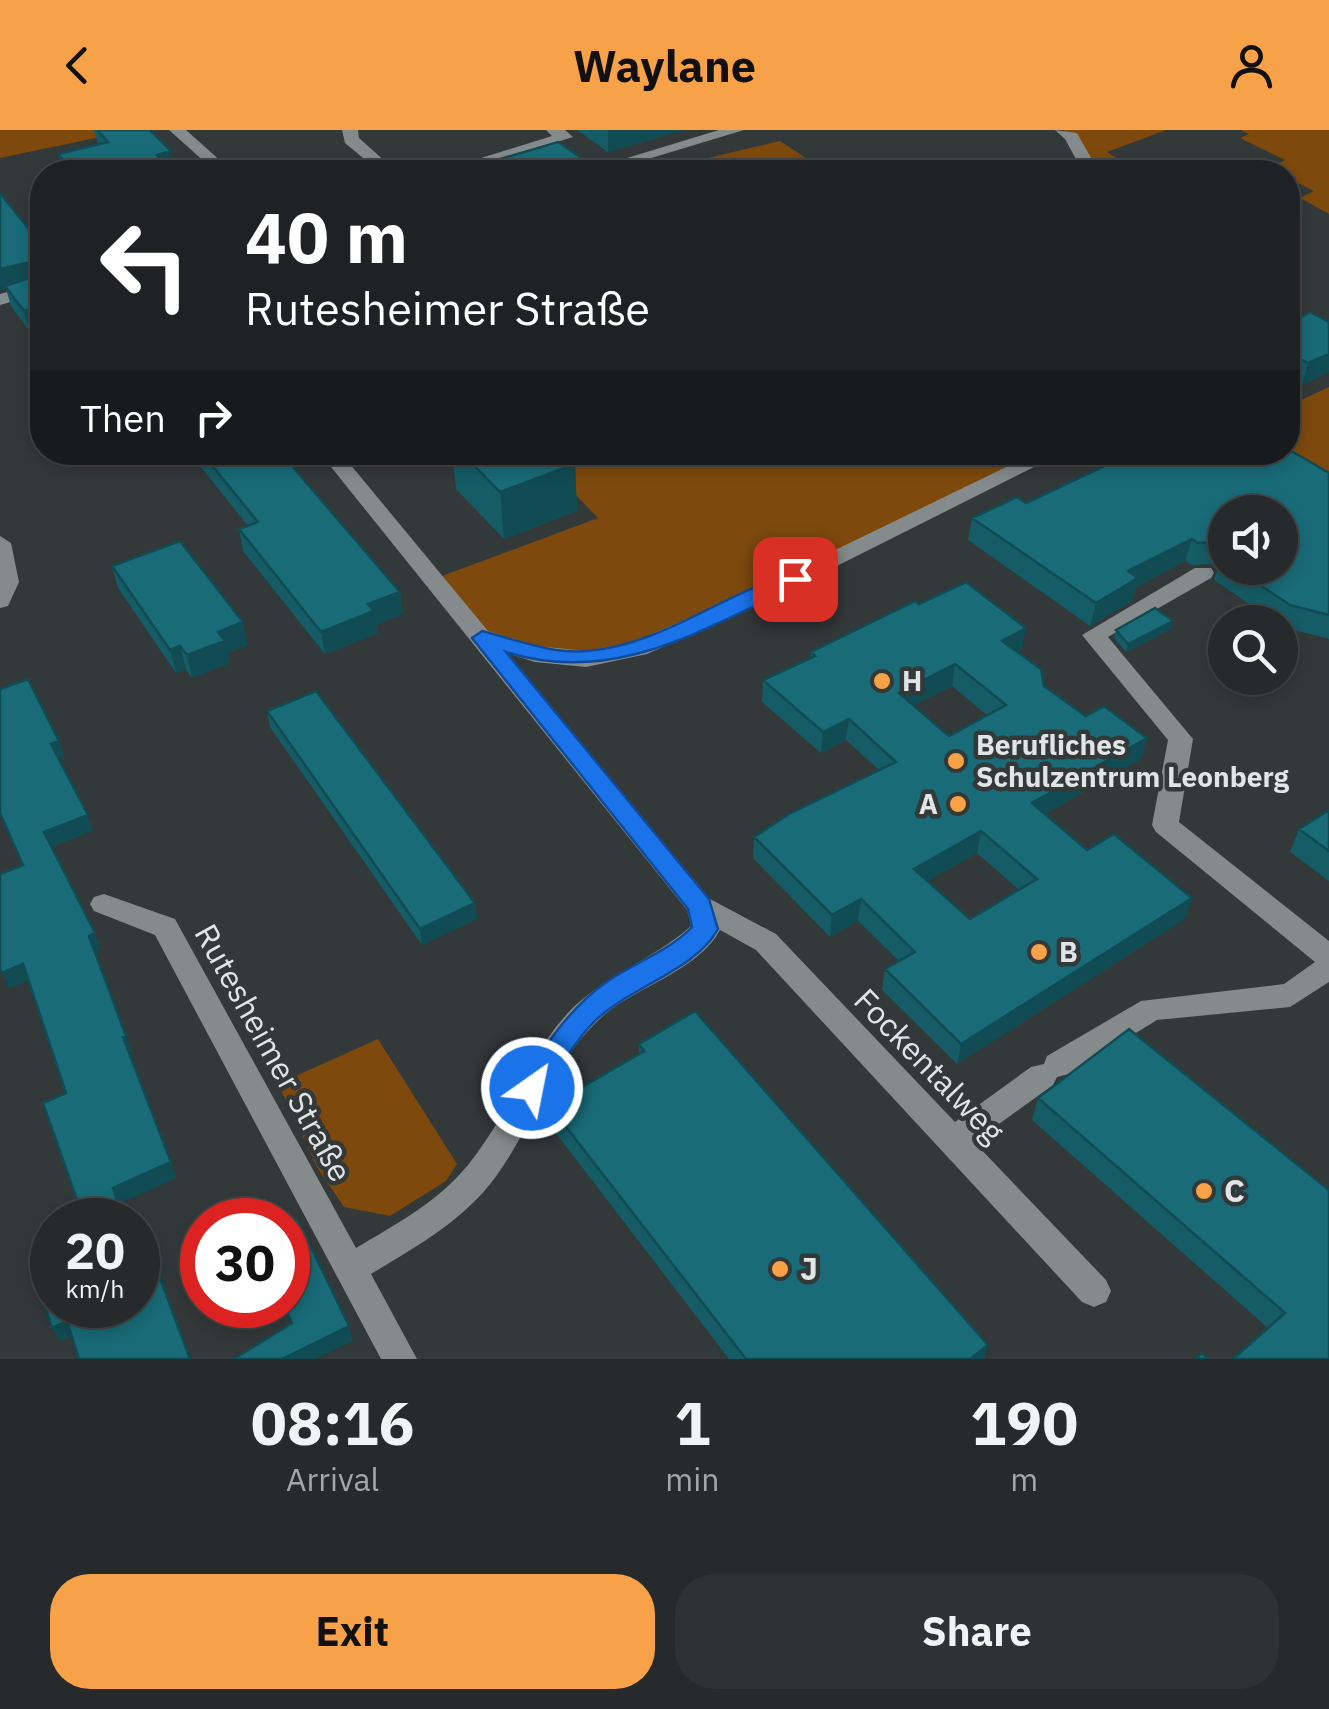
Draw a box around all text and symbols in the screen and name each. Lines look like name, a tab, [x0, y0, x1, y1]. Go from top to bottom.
text: Waylane	[573, 36, 756, 94]
icon: back	[50, 38, 105, 93]
icon: person	[1224, 38, 1279, 93]
text: 40 m	[245, 191, 408, 282]
icon: left	[80, 200, 210, 330]
text: Rutesheimer Straße	[245, 279, 650, 337]
icon: right	[186, 390, 241, 445]
text: Then	[80, 393, 166, 442]
map controls	[1208, 495, 1298, 695]
button: sound	[1208, 495, 1298, 585]
pin	[753, 537, 838, 622]
icon: arrive	[768, 552, 823, 607]
button: search	[1208, 605, 1298, 695]
place label: H	[902, 662, 922, 699]
marker: H	[871, 670, 893, 692]
place label: Berufliches Schulzentrum Leonberg	[976, 726, 1289, 795]
marker: Berufliches Schulzentrum Leonberg	[945, 750, 967, 772]
place label: A	[919, 785, 938, 822]
marker: A	[947, 793, 969, 815]
street label: Rutesheimer Straße	[186, 916, 362, 1189]
place label: B	[1059, 933, 1078, 970]
marker: B	[1028, 941, 1050, 963]
street label: Fockentalweg	[846, 979, 1014, 1152]
position arrow	[480, 1036, 584, 1140]
place label: C	[1224, 1169, 1245, 1211]
marker: C	[1193, 1180, 1215, 1202]
speed limit sign: 30	[180, 1198, 310, 1328]
text: 20	[65, 1218, 125, 1283]
place label: J	[800, 1247, 818, 1289]
marker: J	[769, 1258, 791, 1280]
text: km/h	[66, 1272, 124, 1305]
text: 08:16	[251, 1383, 415, 1462]
text: 1	[674, 1383, 710, 1462]
text: 190	[970, 1383, 1078, 1462]
text: Arrival	[286, 1458, 379, 1500]
text: min	[665, 1458, 719, 1500]
text: m	[1010, 1458, 1038, 1500]
button: Exit	[50, 1574, 655, 1689]
button: Share	[675, 1574, 1279, 1689]

